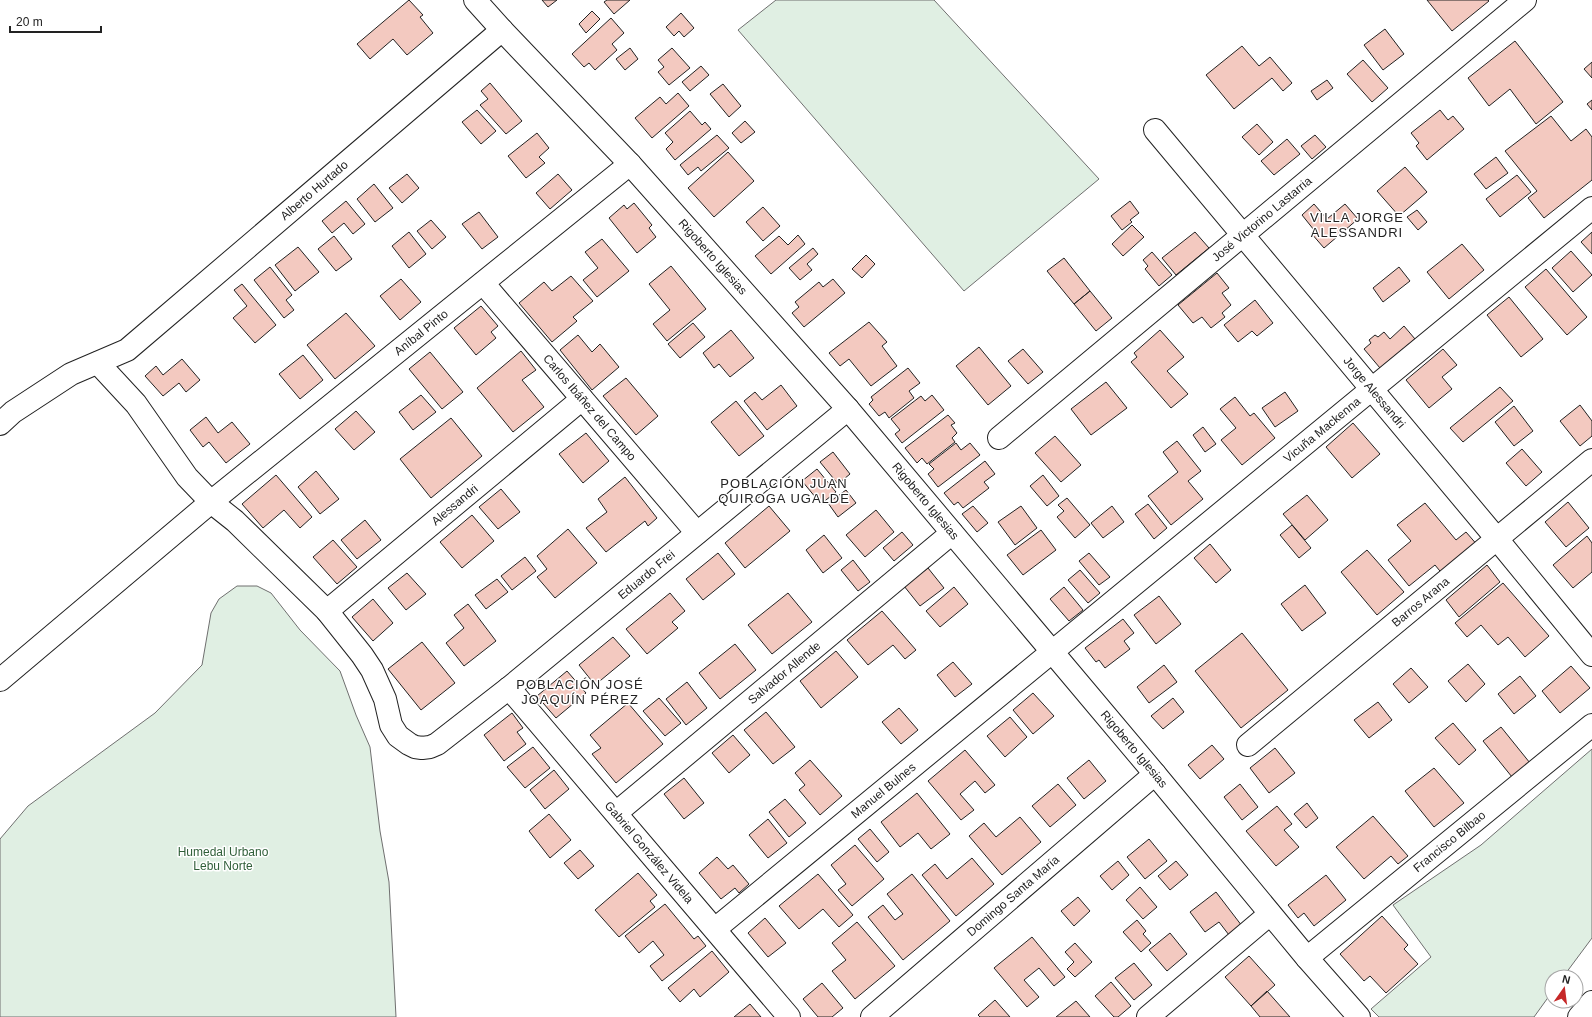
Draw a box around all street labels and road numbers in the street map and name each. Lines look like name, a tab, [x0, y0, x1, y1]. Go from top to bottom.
street label: Alberto Hurtado	[278, 157, 351, 223]
street label: José Victorino Lastarria	[1209, 173, 1315, 265]
street label: Rigoberto Iglesias	[675, 216, 750, 297]
street label: Aníbal Pinto	[391, 307, 451, 358]
street label: Carlos Ibáñez del Campo	[540, 352, 639, 464]
street label: Jorge Alessandri	[1341, 354, 1408, 431]
street label: Vicuña Mackenna	[1281, 394, 1364, 466]
street label: Rigoberto Iglesias	[889, 460, 962, 542]
street label: Alessandri	[429, 482, 481, 528]
street label: Eduardo Frei	[615, 547, 678, 602]
street label: Barros Arana	[1389, 574, 1452, 630]
street label: Salvador Allende	[745, 638, 824, 707]
street label: Rigoberto Iglesias	[1098, 708, 1170, 790]
street label: Manuel Bulnes	[848, 760, 919, 821]
street label: Gabriel González Videla	[602, 799, 696, 907]
street label: Francisco Bilbao	[1411, 808, 1489, 875]
street label: Domingo Santa María	[964, 852, 1062, 939]

